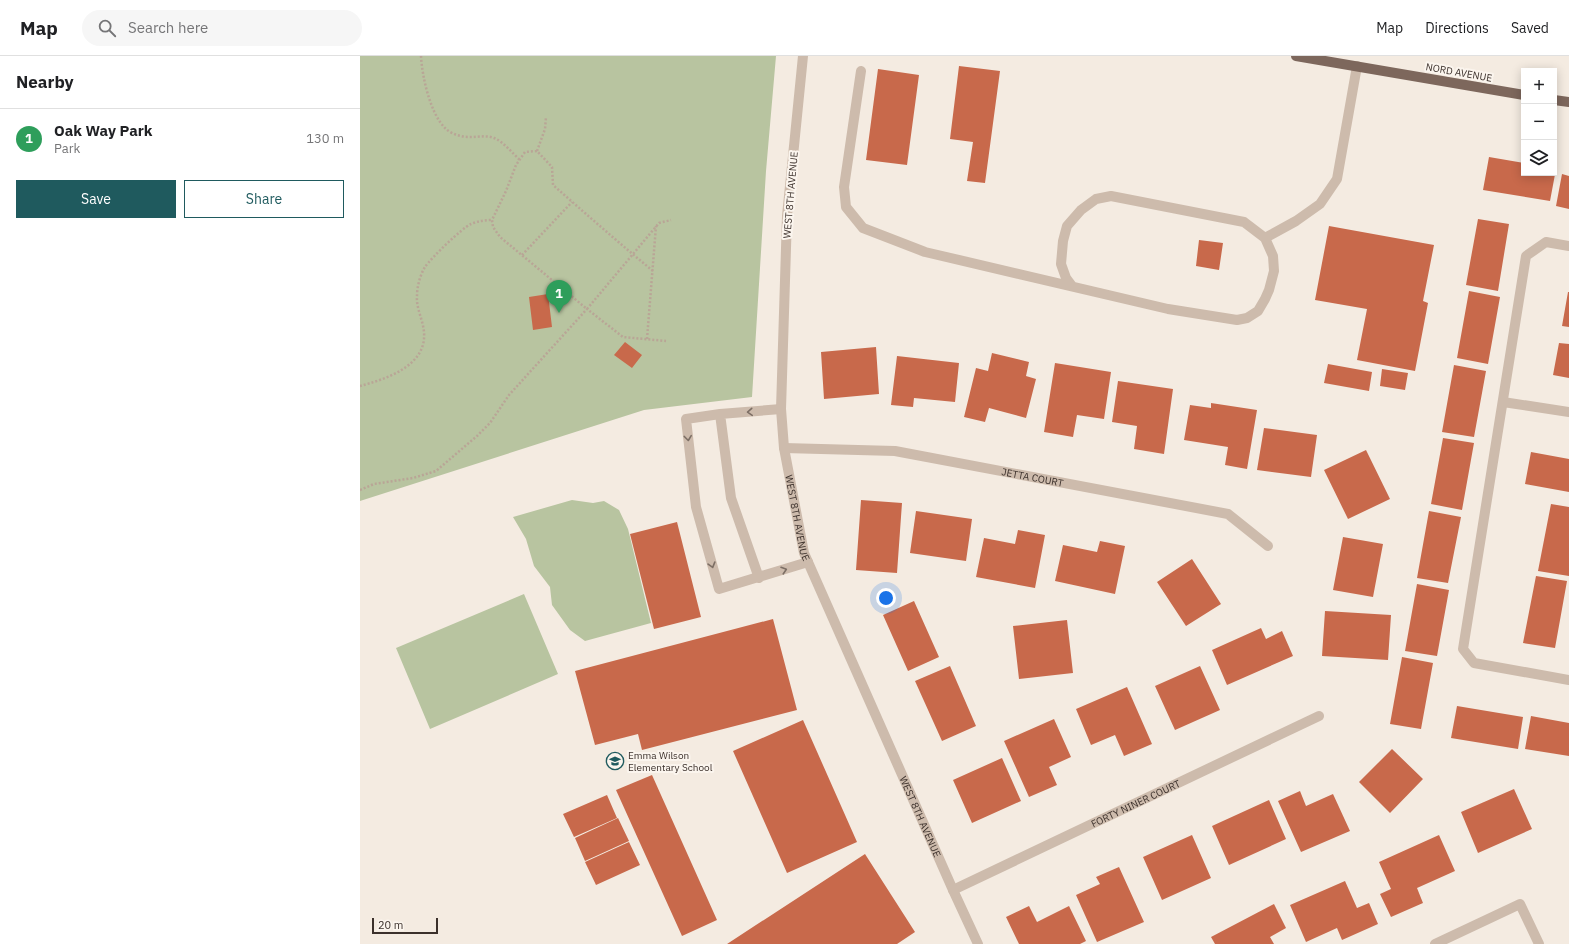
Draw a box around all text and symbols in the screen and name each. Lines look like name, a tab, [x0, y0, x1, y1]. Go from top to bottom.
search box	[82, 10, 362, 46]
text: Map	[20, 16, 58, 40]
icon: search	[96, 17, 118, 39]
text: Search here	[128, 18, 208, 37]
text: Map	[1376, 19, 1403, 37]
text: Directions	[1425, 19, 1489, 37]
text: Saved	[1511, 19, 1549, 37]
street label: NORD AVENUE	[1425, 60, 1493, 85]
map controls	[1521, 68, 1557, 176]
button: +	[1521, 68, 1557, 104]
text: Nearby	[16, 71, 74, 93]
button: −	[1521, 104, 1557, 140]
text: Oak Way Park	[54, 121, 152, 140]
text: 1	[25, 130, 33, 147]
text: 130 m	[306, 130, 344, 147]
text: Park	[54, 140, 80, 157]
button: layers	[1521, 140, 1557, 176]
street label: WEST 8TH AVENUE	[780, 151, 801, 239]
button: Save	[16, 180, 176, 218]
button: Share	[184, 180, 344, 218]
pin: 1	[546, 280, 572, 313]
one-way arrow	[747, 407, 753, 416]
one-way arrow	[683, 435, 692, 441]
street label: JETTA COURT	[1000, 465, 1065, 490]
street label: WEST 8TH AVENUE	[782, 474, 813, 563]
one-way arrow	[707, 561, 716, 568]
one-way arrow	[780, 566, 787, 575]
your location	[876, 588, 896, 608]
place label: Emma Wilson Elementary School	[628, 749, 713, 774]
school or university icon: Emma Wilson Elementary School	[605, 751, 625, 771]
street label: WEST 8TH AVENUE	[896, 774, 944, 859]
street label: FORTY NINER COURT	[1089, 777, 1183, 831]
scale bar	[372, 916, 438, 935]
text: 20 m	[378, 918, 403, 932]

